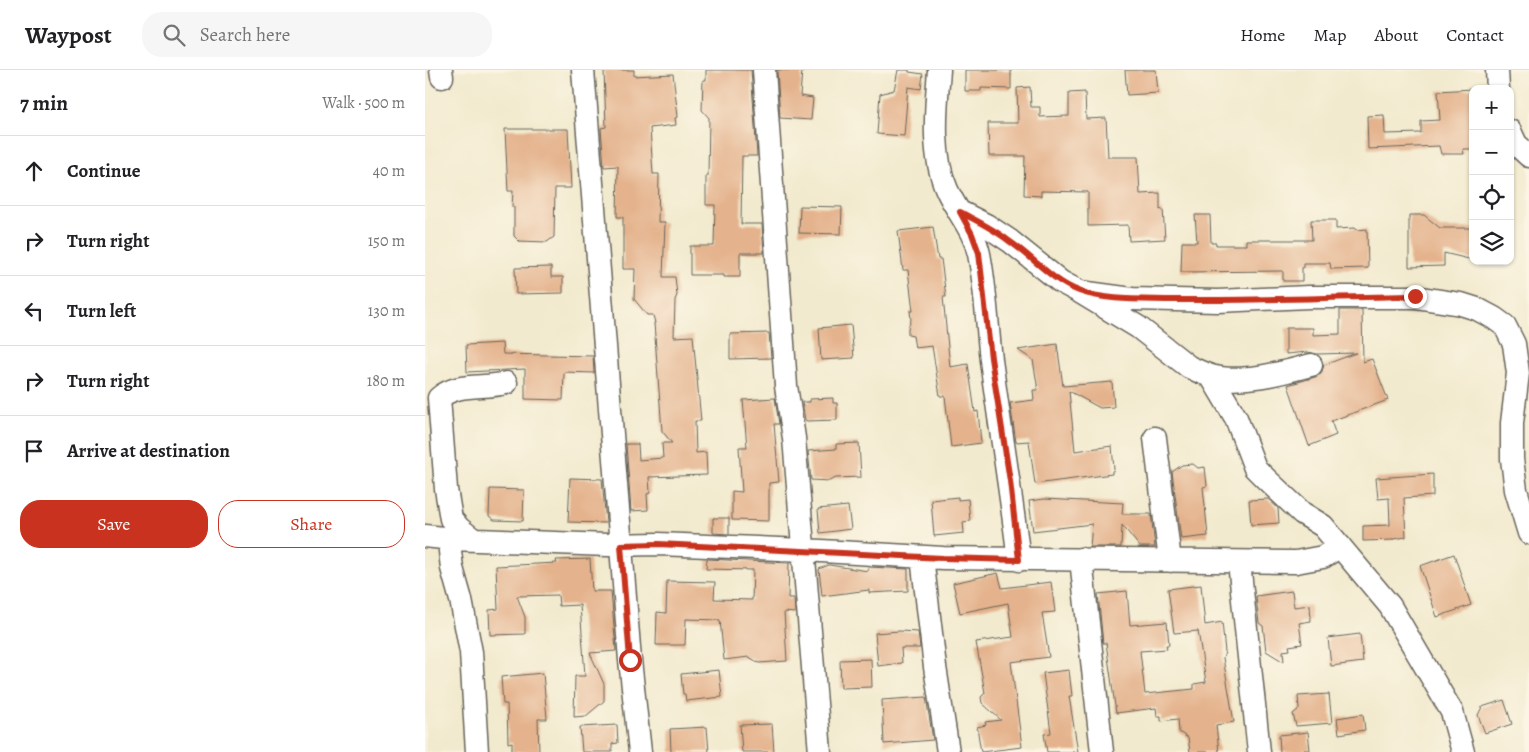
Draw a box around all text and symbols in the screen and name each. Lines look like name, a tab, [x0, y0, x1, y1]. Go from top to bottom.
search box	[142, 12, 492, 57]
text: Waypost	[25, 19, 112, 51]
icon: search	[160, 21, 188, 49]
text: Search here	[200, 22, 290, 48]
text: Home	[1240, 23, 1285, 47]
text: Map	[1313, 23, 1346, 47]
text: About	[1374, 23, 1418, 47]
text: Contact	[1446, 23, 1504, 47]
map controls	[1469, 85, 1514, 265]
button: +	[1469, 85, 1514, 130]
text: 7 min	[20, 89, 68, 117]
text: Walk · 500 m	[322, 92, 405, 114]
button: −	[1469, 130, 1514, 175]
icon: ahead	[20, 157, 48, 185]
text: Continue	[67, 158, 141, 184]
text: 40 m	[373, 160, 405, 182]
button: locate	[1469, 175, 1514, 220]
button: layers	[1469, 220, 1514, 265]
icon: right	[20, 227, 48, 255]
text: Turn right	[67, 228, 149, 254]
text: 150 m	[368, 230, 405, 252]
route end	[1404, 285, 1427, 308]
icon: left	[20, 297, 48, 325]
text: Turn left	[67, 298, 136, 324]
text: 130 m	[368, 300, 405, 322]
icon: right	[20, 367, 48, 395]
text: Turn right	[67, 368, 149, 394]
text: 180 m	[367, 370, 405, 392]
icon: arrive	[20, 437, 48, 465]
text: Arrive at destination	[67, 438, 230, 464]
button: Save	[20, 500, 208, 548]
button: Share	[218, 500, 405, 548]
route start	[619, 649, 642, 672]

